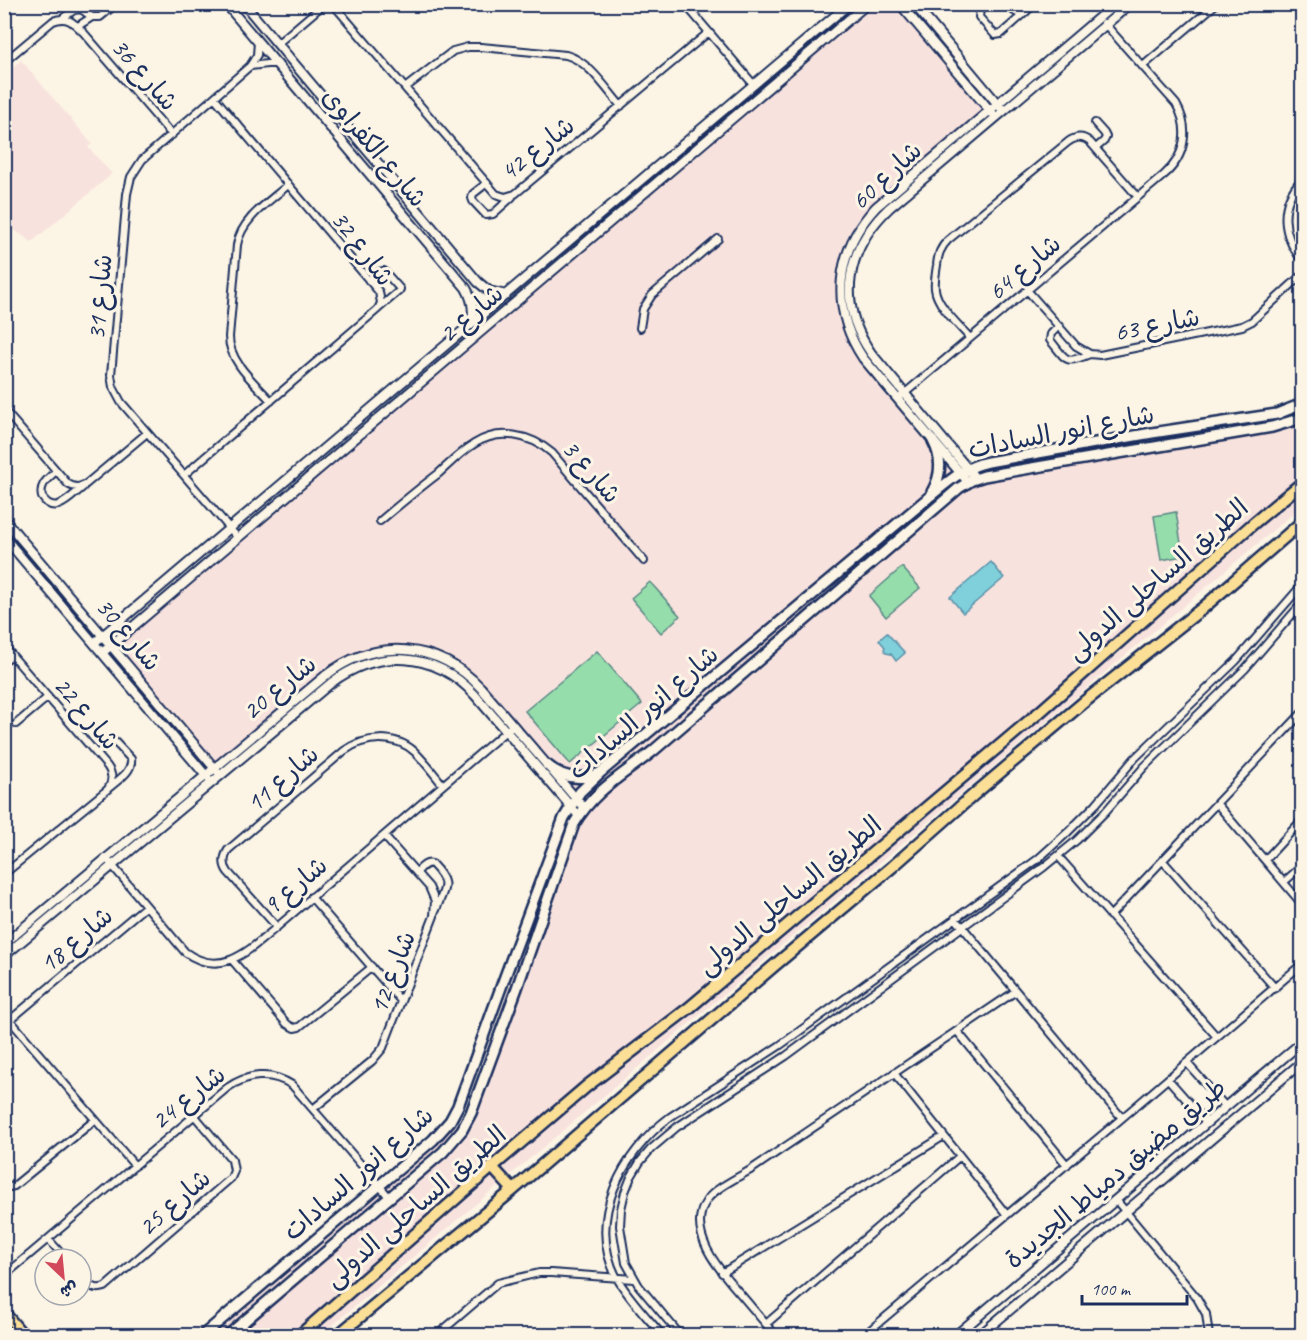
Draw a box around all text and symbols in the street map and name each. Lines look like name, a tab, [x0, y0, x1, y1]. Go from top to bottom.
street label: شارع 36	[103, 31, 185, 118]
street label: شارع الكفراوى	[314, 81, 434, 215]
street label: شارع 42	[493, 109, 582, 189]
street label: شارع 60	[844, 134, 930, 217]
street label: شارع 32	[323, 204, 402, 293]
street label: شارع 64	[981, 227, 1068, 308]
street label: شارع 31	[79, 253, 121, 341]
street label: شارع 2	[432, 277, 511, 351]
street label: شارع 63	[1112, 300, 1203, 350]
street label: شارع انور السادات	[965, 397, 1157, 467]
street label: شارع 3	[554, 432, 628, 511]
street label: الطريق الساحلى الدولى	[1059, 491, 1255, 668]
street label: شارع 30	[88, 591, 169, 678]
street label: شارع انور السادات	[561, 638, 726, 788]
street label: شارع 20	[236, 648, 324, 728]
street label: شارع 22	[46, 670, 127, 757]
street label: شارع 11	[239, 738, 326, 820]
street label: الطريق الساحلى الدولى	[690, 808, 888, 982]
street label: شارع 9	[256, 849, 335, 923]
street label: شارع 18	[33, 899, 120, 980]
street label: شارع 12	[362, 926, 424, 1019]
street label: شارع 24	[144, 1058, 233, 1138]
street label: طريق مضيق دمياط الجديدة	[998, 1071, 1233, 1276]
street label: شارع انور السادات	[276, 1099, 441, 1249]
street label: الطريق الساحلى الدولى	[317, 1118, 513, 1295]
street label: شارع 25	[131, 1162, 218, 1244]
north arrow	[33, 1247, 93, 1307]
scale bar	[1082, 1268, 1187, 1306]
text: ش	[57, 1277, 81, 1302]
text: 100 m	[1091, 1278, 1132, 1300]

